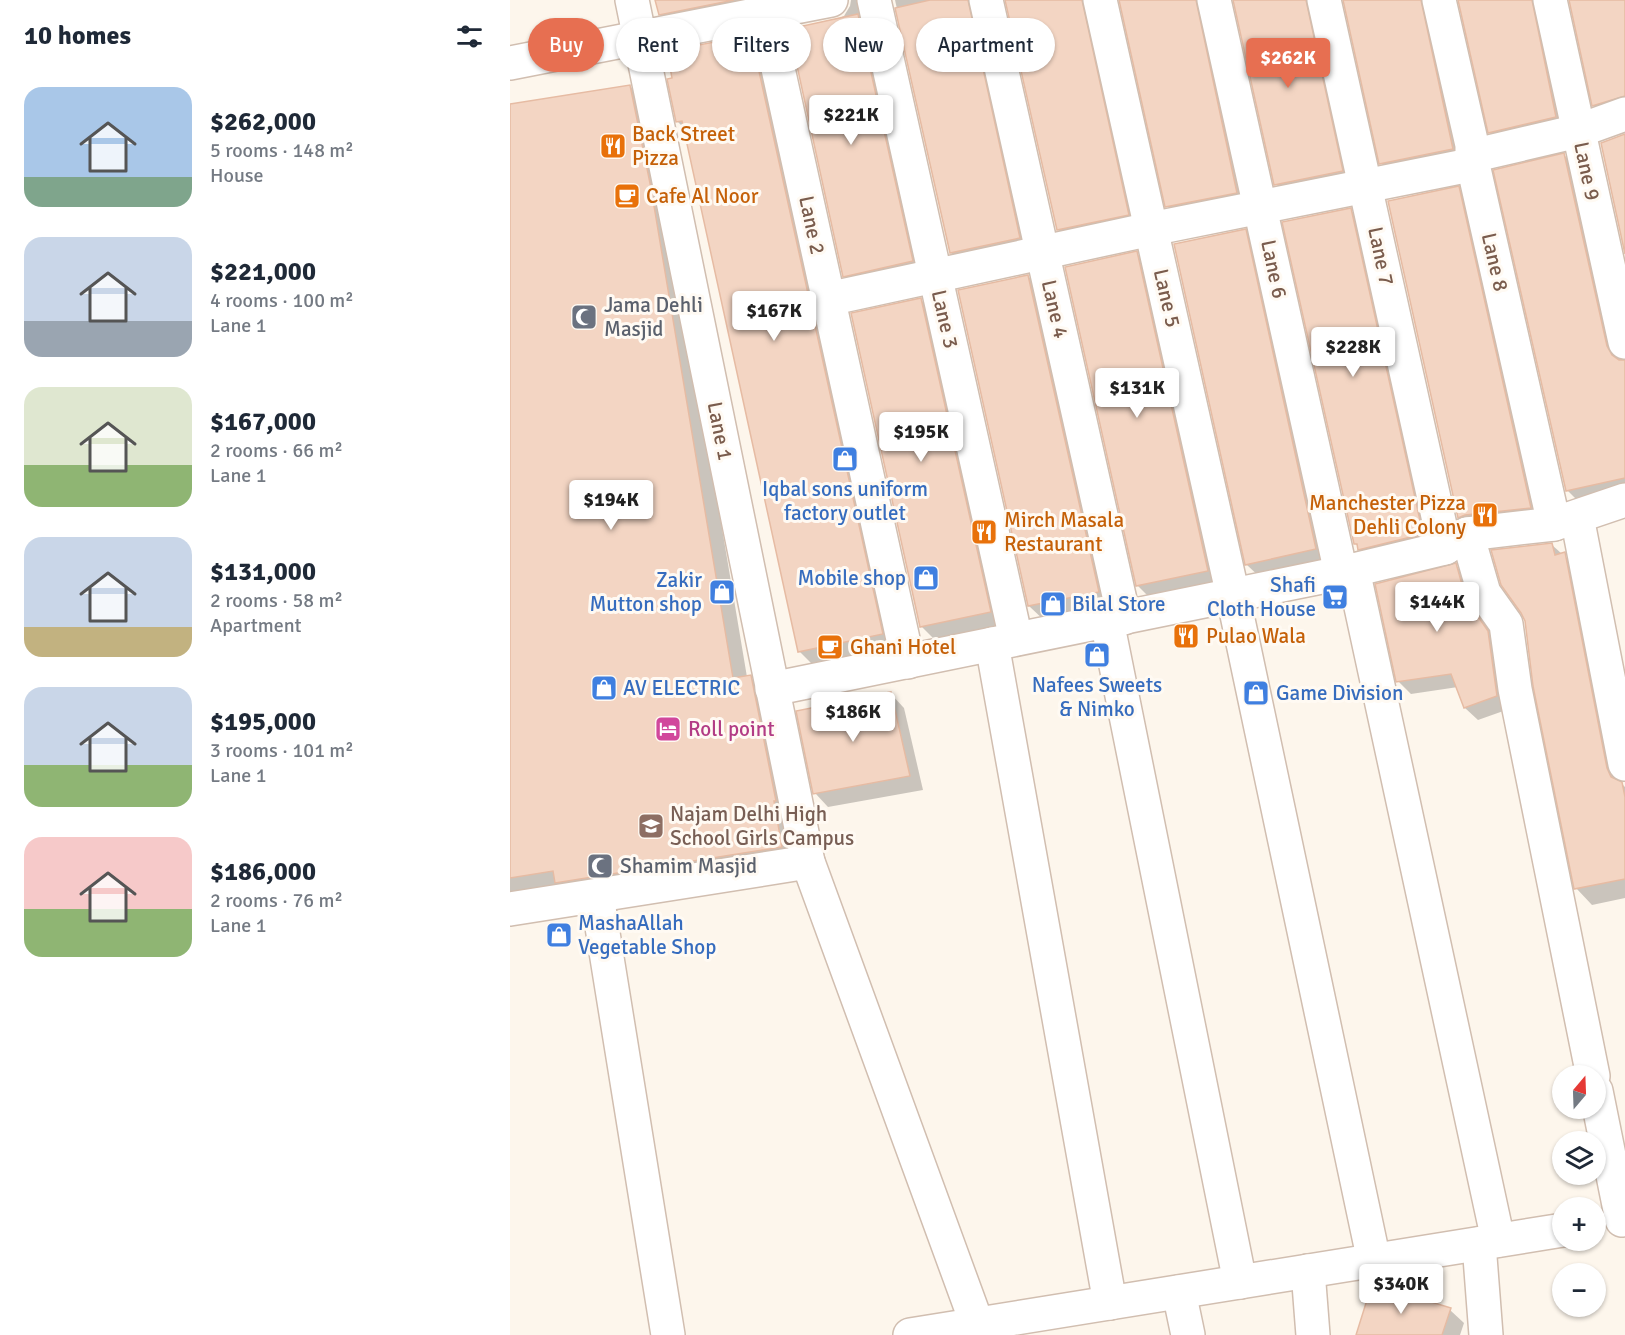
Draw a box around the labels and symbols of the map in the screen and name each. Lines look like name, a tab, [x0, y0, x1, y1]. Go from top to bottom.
pin: $262K	[1246, 38, 1330, 89]
pin: $221K	[809, 95, 893, 146]
place label: Back Street Pizza	[632, 121, 735, 171]
restaurant icon: Back Street Pizza	[598, 131, 628, 161]
street label: Lane 9	[1568, 139, 1606, 203]
cafe icon: Cafe Al Noor	[612, 181, 642, 211]
place label: Cafe Al Noor	[646, 183, 759, 209]
street label: Lane 2	[793, 193, 831, 257]
street label: Lane 7	[1362, 224, 1400, 288]
street label: Lane 8	[1476, 230, 1514, 294]
street label: Lane 6	[1255, 237, 1293, 301]
street label: Lane 5	[1148, 266, 1186, 330]
street label: Lane 4	[1036, 277, 1074, 341]
street label: Lane 3	[926, 287, 964, 351]
pin: $167K	[732, 291, 816, 342]
place label: Jama Dehli Masjid	[604, 292, 703, 342]
mosque icon: Jama Dehli Masjid	[569, 302, 599, 332]
pin: $228K	[1311, 327, 1395, 378]
pin: $131K	[1095, 368, 1179, 419]
street label: Lane 1	[702, 399, 738, 463]
pin: $195K	[879, 412, 963, 463]
shop icon: Iqbal sons uniform factory outlet	[830, 444, 860, 474]
place label: Iqbal sons uniform factory outlet	[762, 476, 928, 526]
pin: $194K	[569, 480, 653, 531]
place label: Manchester Pizza Dehli Colony	[1309, 490, 1466, 540]
restaurant icon: Manchester Pizza Dehli Colony	[1470, 500, 1500, 530]
place label: Mirch Masala Restaurant	[1004, 507, 1124, 557]
restaurant icon: Mirch Masala Restaurant	[969, 517, 999, 547]
shop icon: Mobile shop	[911, 563, 941, 593]
place label: Mobile shop	[798, 565, 906, 591]
place label: Zakir Mutton shop	[589, 567, 702, 617]
place label: Shafi Cloth House	[1207, 572, 1316, 622]
shop icon: Zakir Mutton shop	[707, 577, 737, 607]
supermarket icon: Shafi Cloth House	[1320, 582, 1350, 612]
pin: $144K	[1395, 582, 1479, 633]
shop icon: Bilal Store	[1038, 589, 1068, 619]
place label: Bilal Store	[1072, 591, 1166, 617]
restaurant icon: Pulao Wala	[1171, 621, 1201, 651]
place label: Pulao Wala	[1206, 623, 1306, 649]
cafe icon: Ghani Hotel	[815, 632, 845, 662]
place label: Ghani Hotel	[850, 634, 956, 660]
shop icon: Nafees Sweets & Nimko	[1082, 640, 1112, 670]
place label: Nafees Sweets & Nimko	[1032, 672, 1162, 722]
shop icon: AV ELECTRIC	[589, 673, 619, 703]
place label: AV ELECTRIC	[623, 675, 740, 701]
shop icon: Game Division	[1241, 678, 1271, 708]
place label: Game Division	[1276, 680, 1403, 706]
pin: $186K	[811, 692, 895, 743]
hotel icon: Roll point	[653, 714, 683, 744]
place label: Roll point	[688, 716, 775, 742]
place label: Najam Delhi High School Girls Campus	[670, 801, 854, 851]
school or university icon: Najam Delhi High School Girls Campus	[636, 811, 666, 841]
mosque icon: Shamim Masjid	[585, 851, 615, 881]
place label: Shamim Masjid	[620, 853, 757, 879]
place label: MashaAllah Vegetable Shop	[578, 910, 716, 960]
shop icon: MashaAllah Vegetable Shop	[544, 920, 574, 950]
north arrow	[1552, 1065, 1606, 1119]
pin: $340K	[1359, 1264, 1443, 1315]

